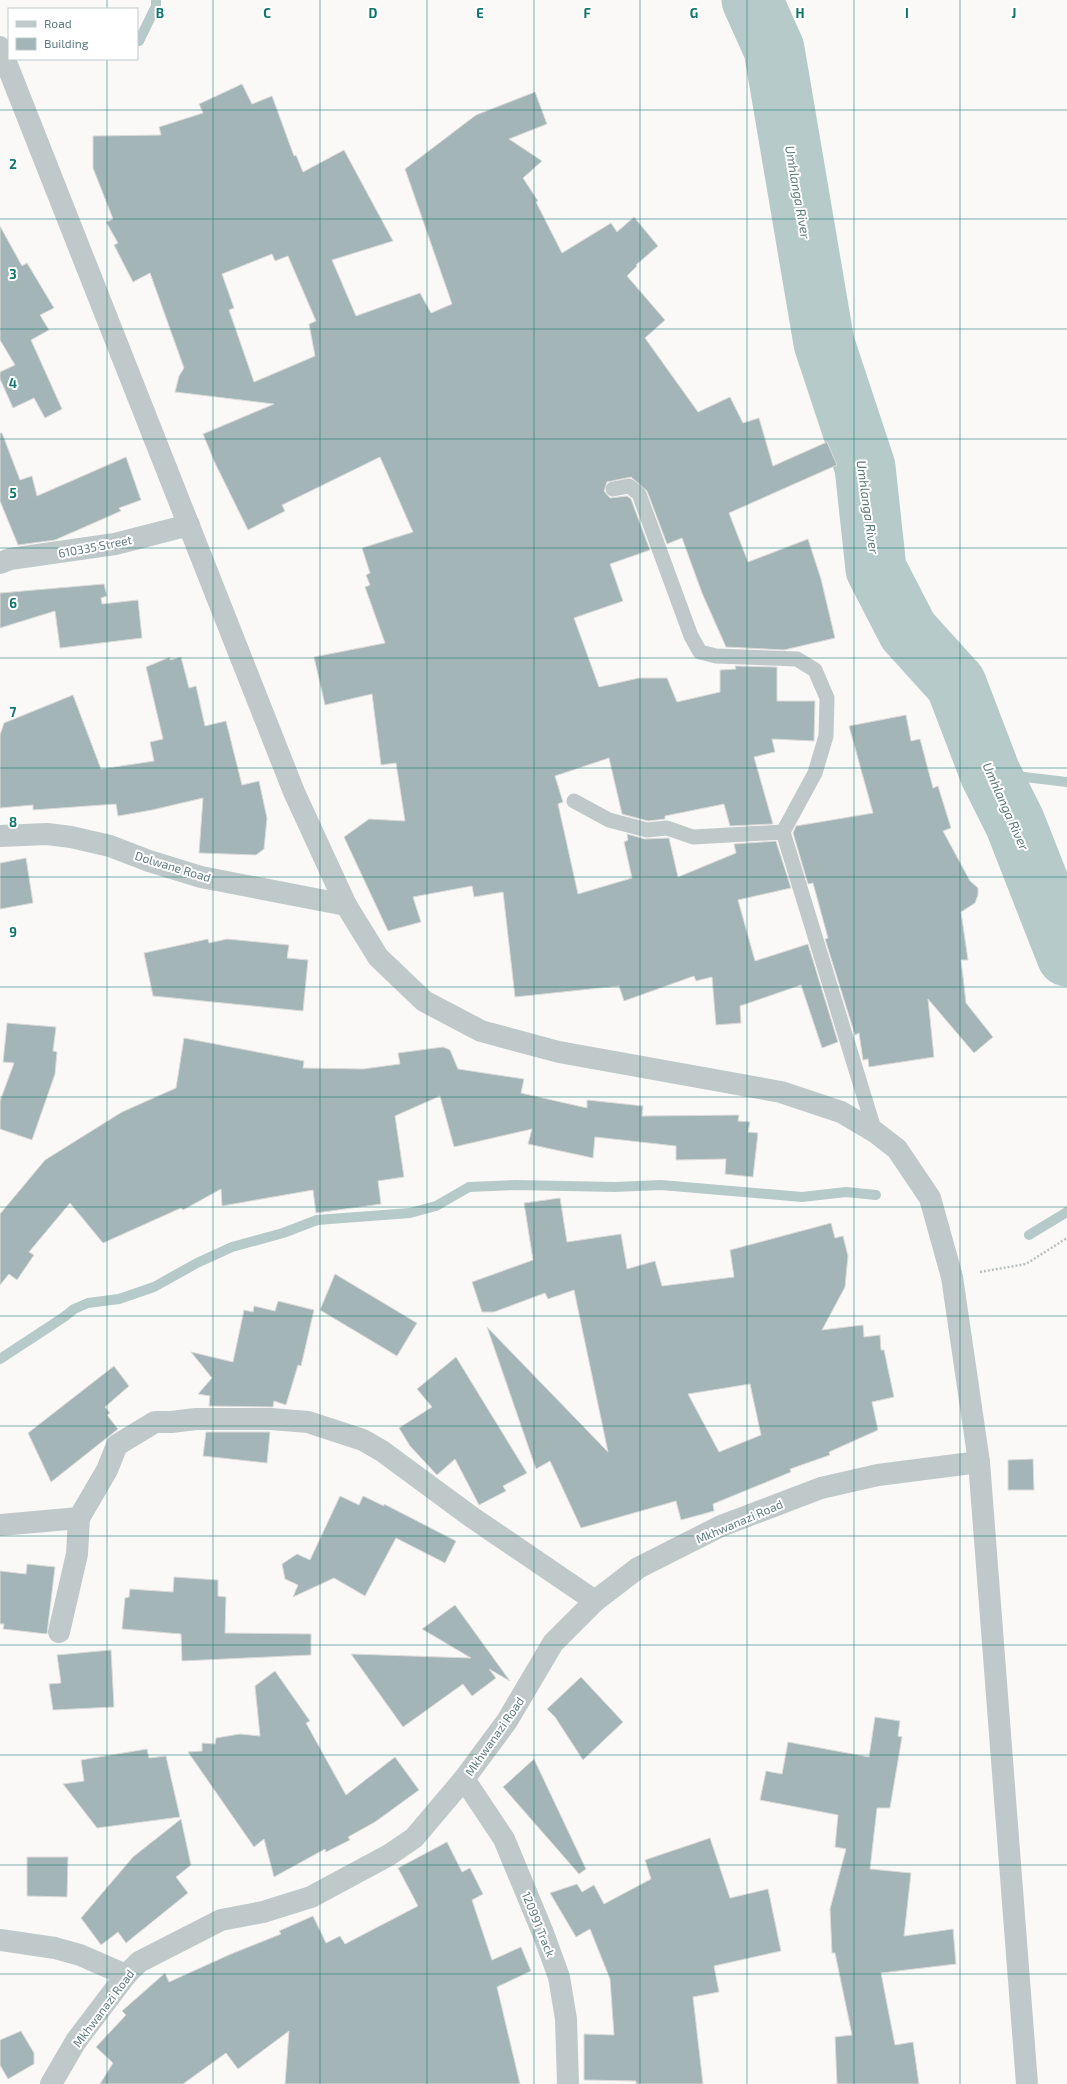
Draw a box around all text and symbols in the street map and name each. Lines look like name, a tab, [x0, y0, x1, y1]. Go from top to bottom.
text: B	[156, 5, 164, 21]
text: C	[263, 5, 271, 21]
text: D	[369, 5, 378, 21]
text: E	[476, 5, 484, 21]
text: F	[583, 5, 591, 21]
text: G	[690, 5, 698, 21]
text: H	[796, 5, 805, 21]
text: I	[905, 5, 909, 21]
text: J	[1012, 5, 1016, 21]
legend	[8, 8, 138, 60]
text: Road	[44, 16, 72, 30]
text: Building	[44, 36, 89, 50]
water label: Umhlanga River	[782, 144, 814, 241]
text: 2	[9, 156, 17, 172]
text: 3	[9, 266, 17, 282]
text: 4	[9, 375, 17, 391]
water label: Umhlanga River	[854, 459, 883, 556]
text: 5	[9, 485, 17, 501]
street label: 610335 Street	[57, 532, 133, 560]
text: 6	[9, 595, 17, 611]
text: 7	[10, 704, 17, 720]
water label: Umhlanga River	[979, 760, 1033, 853]
text: 8	[9, 814, 17, 830]
street label: Dolwane Road	[133, 848, 213, 884]
text: 9	[9, 924, 17, 940]
street label: Mkhwanazi Road	[693, 1496, 785, 1546]
street label: Mkhwanazi Road	[462, 1694, 526, 1778]
street label: 120991 Track	[520, 1889, 558, 1959]
street label: Mkhwanazi Road	[69, 1967, 137, 2049]

